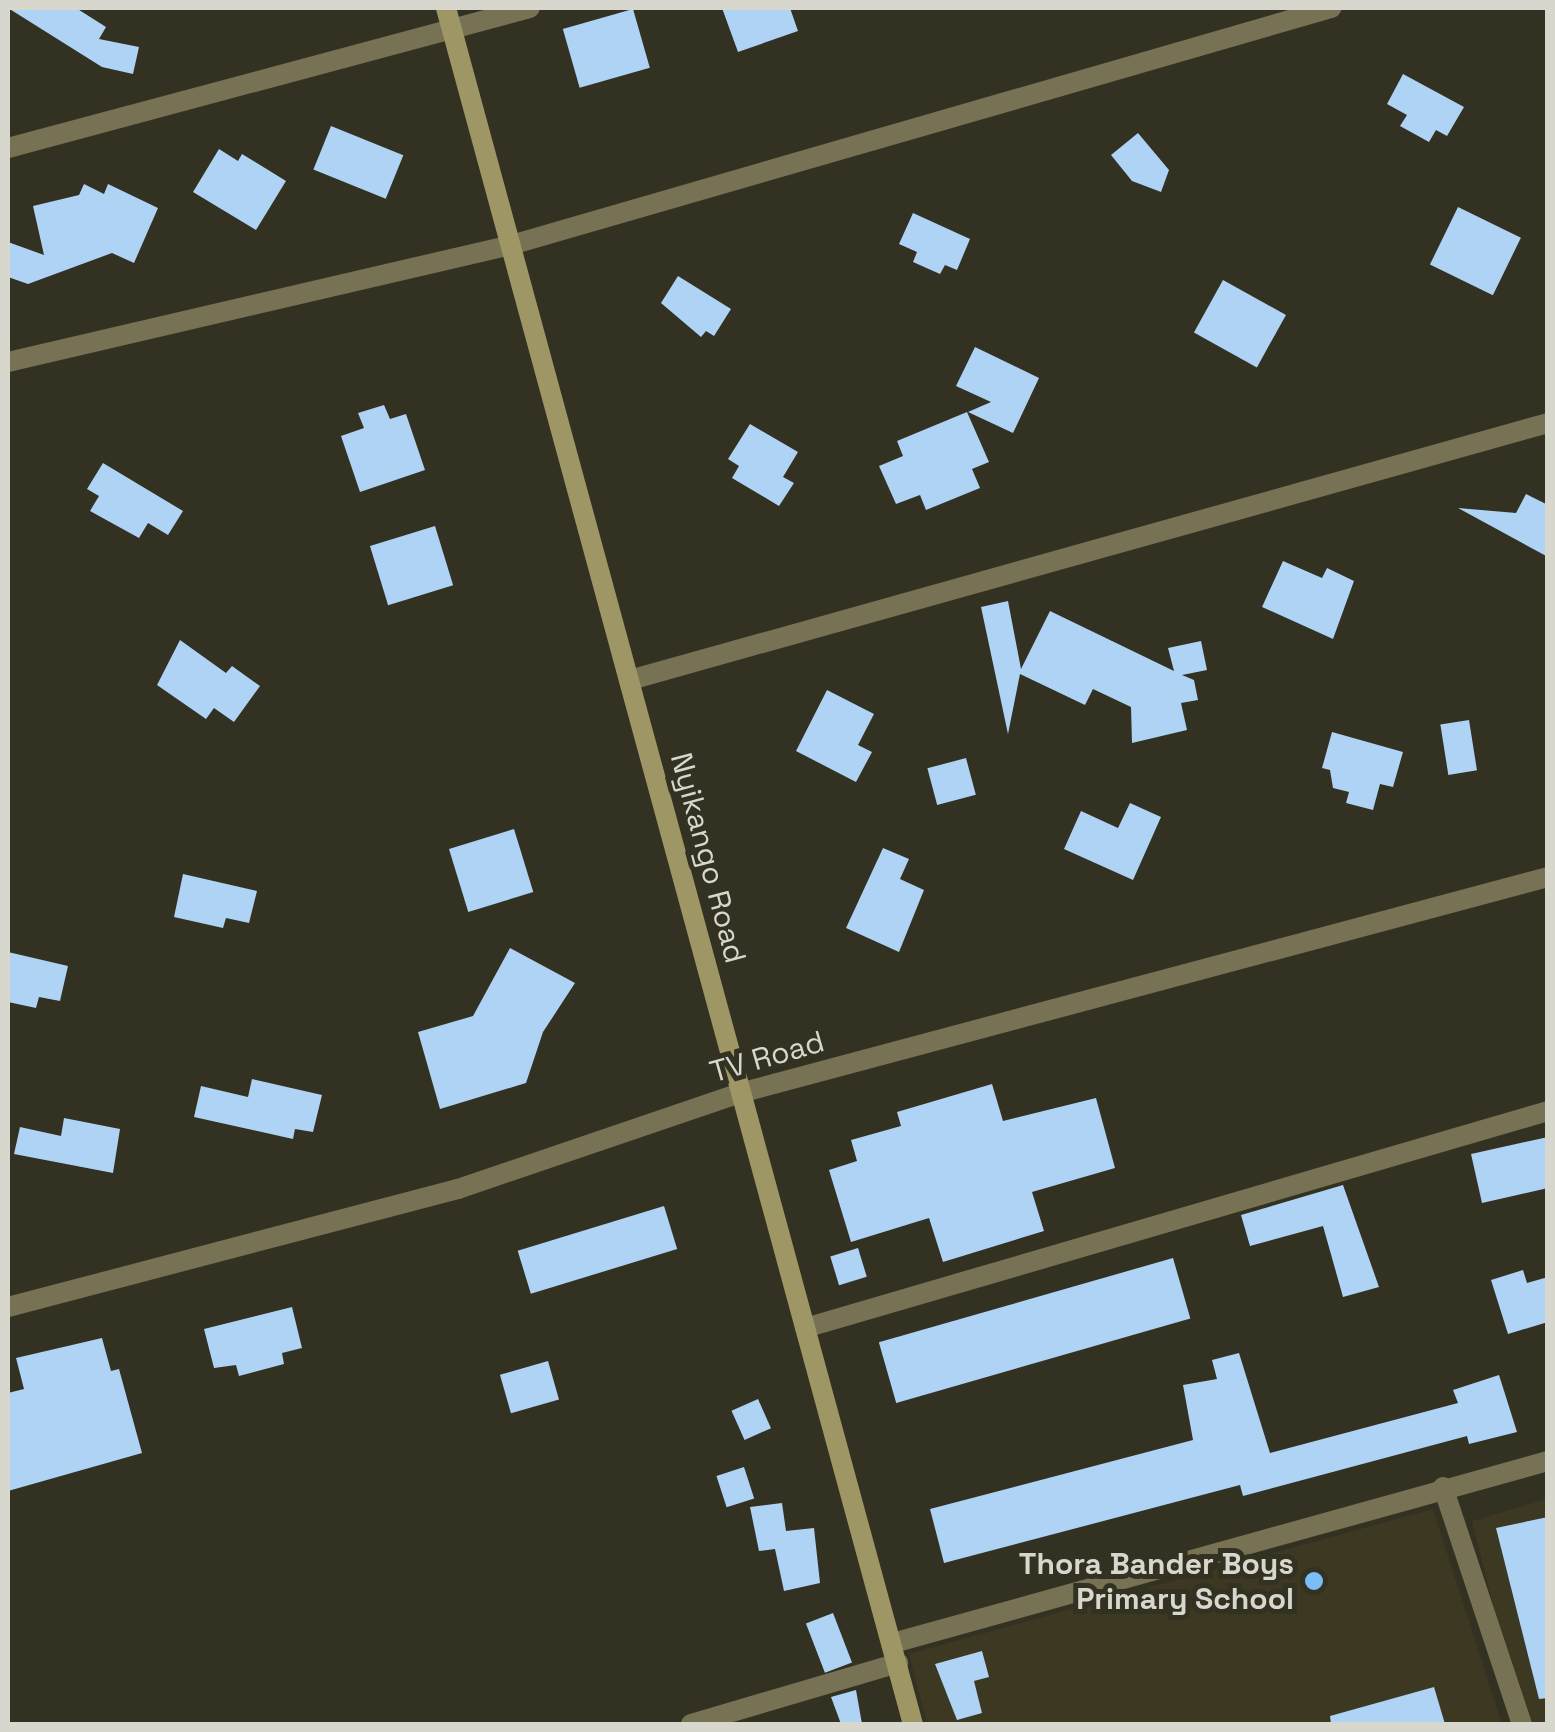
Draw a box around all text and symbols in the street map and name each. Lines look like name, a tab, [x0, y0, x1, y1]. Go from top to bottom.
street label: Nyikango Road	[663, 749, 753, 967]
street label: TV Road	[706, 1023, 828, 1091]
place label: Thora Bander Boys Primary School	[1019, 1546, 1294, 1616]
marker: Thora Bander Boys Primary School	[1303, 1570, 1325, 1592]

